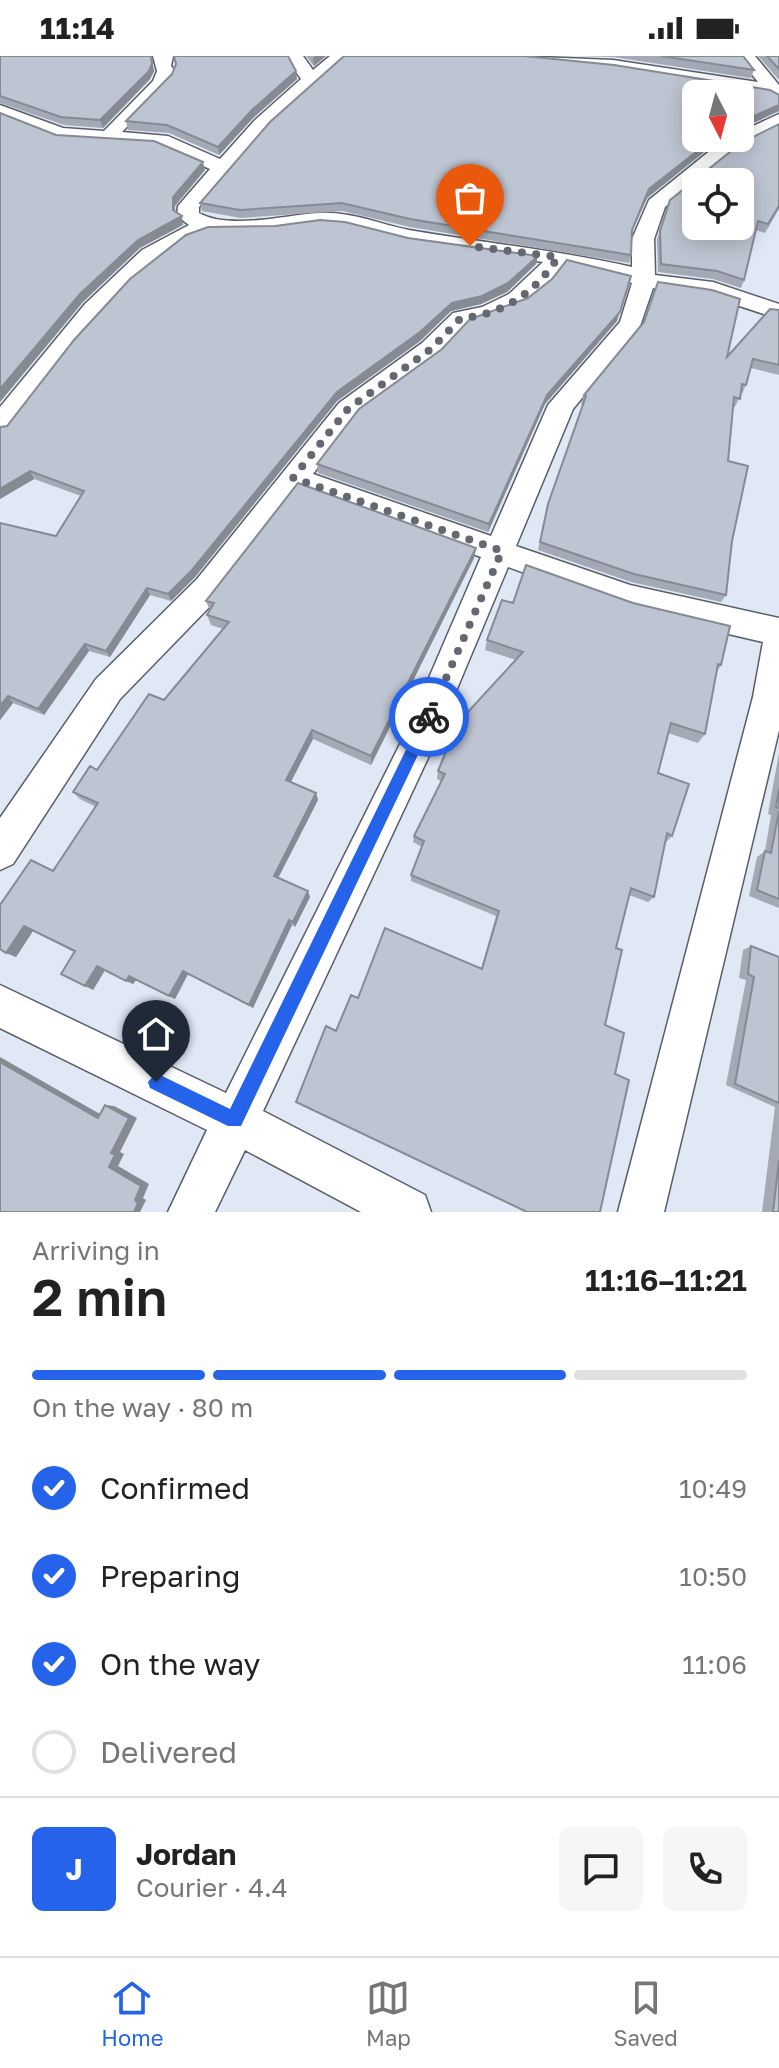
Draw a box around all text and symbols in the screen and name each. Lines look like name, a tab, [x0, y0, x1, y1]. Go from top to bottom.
text: 11:14	[40, 10, 115, 46]
north arrow	[682, 80, 754, 152]
map controls	[682, 80, 754, 240]
pin	[436, 164, 504, 246]
button: locate	[682, 168, 754, 240]
icon: bag	[448, 176, 492, 220]
courier	[389, 677, 469, 757]
icon: bike	[407, 695, 451, 739]
pin	[122, 1000, 190, 1082]
icon: home	[134, 1012, 178, 1056]
text: Arriving in	[32, 1235, 160, 1266]
text: 11:16–11:21	[585, 1262, 747, 1298]
text: 2 min	[32, 1265, 167, 1327]
text: On the way · 80 m	[32, 1392, 253, 1423]
icon: check	[32, 1466, 76, 1510]
text: Confirmed	[100, 1470, 250, 1506]
text: 10:49	[679, 1473, 747, 1504]
icon: check	[32, 1554, 76, 1598]
text: Preparing	[100, 1558, 241, 1594]
text: 10:50	[679, 1561, 747, 1592]
icon: check	[32, 1642, 76, 1686]
text: On the way	[100, 1646, 260, 1682]
text: 11:06	[682, 1649, 747, 1680]
text: Delivered	[100, 1734, 237, 1770]
button: chat	[559, 1827, 643, 1911]
button: phone	[663, 1827, 747, 1911]
text: Jordan	[136, 1836, 236, 1872]
text: J	[65, 1851, 83, 1887]
text: Courier · 4.4	[136, 1872, 288, 1903]
tab: Home	[101, 1976, 163, 2051]
tab: Map	[366, 1976, 411, 2051]
tab: Saved	[613, 1976, 678, 2051]

